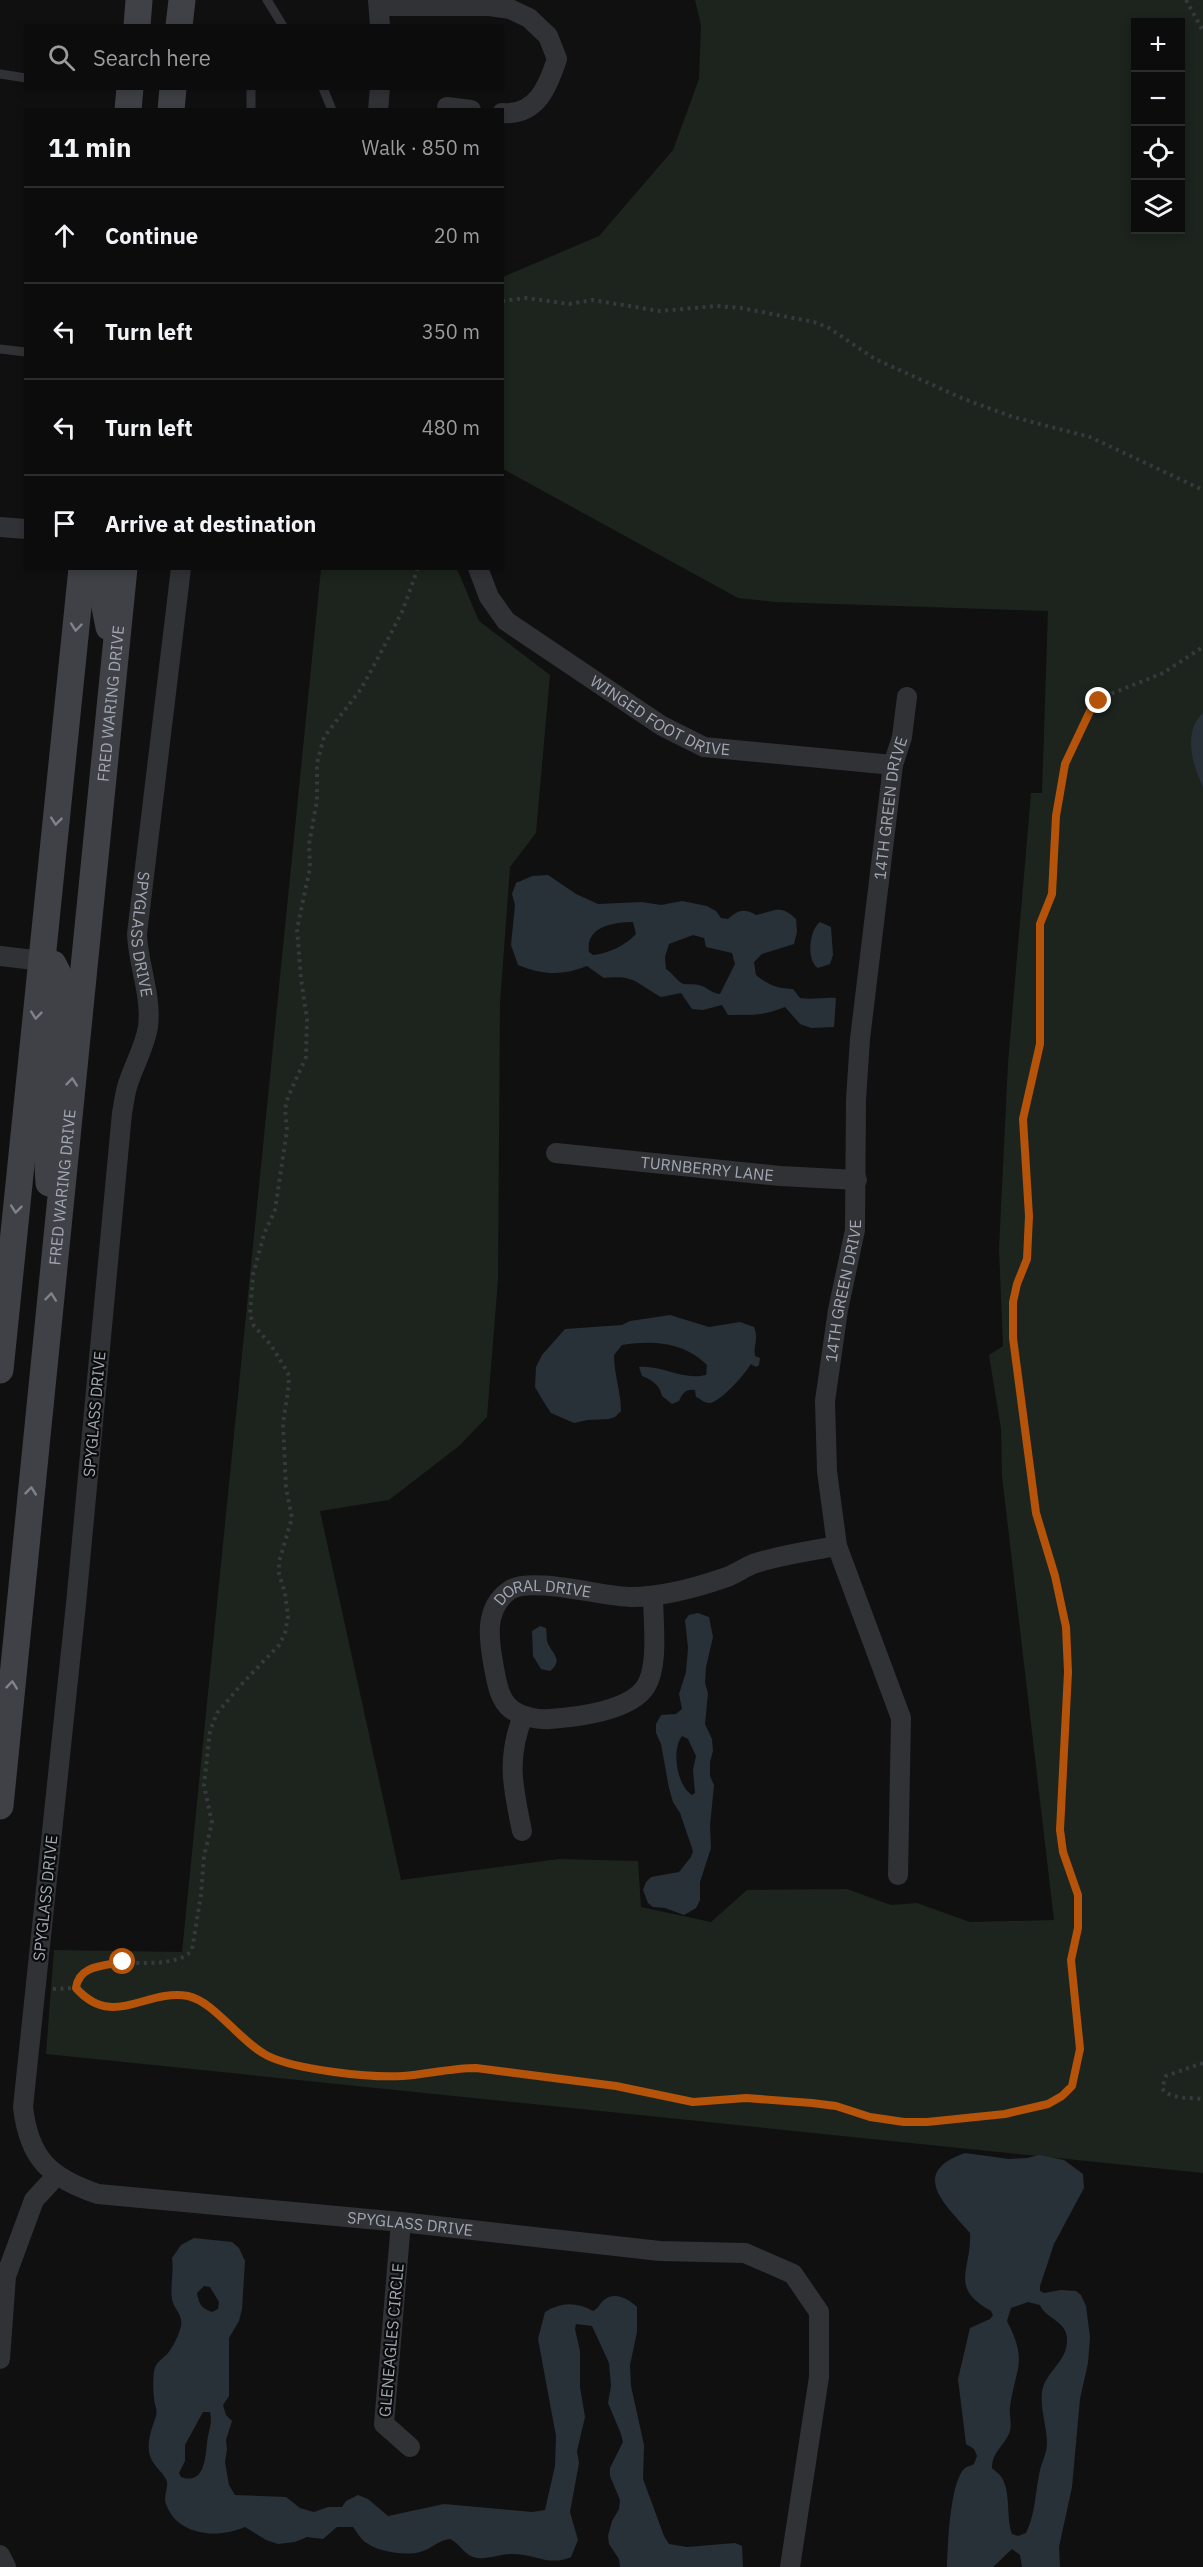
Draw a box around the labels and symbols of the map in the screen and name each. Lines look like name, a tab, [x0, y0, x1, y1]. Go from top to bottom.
one-way arrow	[70, 622, 83, 631]
street label: FRED WARING DRIVE	[93, 624, 128, 783]
street label: WINGED FOOT DRIVE	[587, 671, 731, 759]
route end	[1085, 687, 1111, 713]
street label: 14TH GREEN DRIVE	[869, 734, 912, 881]
one-way arrow	[50, 816, 63, 825]
street label: SPYGLASS DRIVE	[127, 870, 157, 998]
one-way arrow	[30, 1010, 43, 1019]
one-way arrow	[65, 1078, 78, 1087]
street label: FRED WARING DRIVE	[44, 1108, 80, 1266]
street label: TURNBERRY LANE	[640, 1152, 775, 1185]
one-way arrow	[10, 1204, 23, 1213]
street label: 14TH GREEN DRIVE	[821, 1219, 865, 1364]
one-way arrow	[44, 1293, 57, 1302]
street label: SPYGLASS DRIVE	[79, 1350, 109, 1478]
one-way arrow	[24, 1487, 37, 1496]
street label: DORAL DRIVE	[489, 1575, 593, 1609]
one-way arrow	[5, 1681, 18, 1690]
street label: SPYGLASS DRIVE	[28, 1834, 62, 1962]
route start	[109, 1948, 135, 1974]
street label: SPYGLASS DRIVE	[346, 2207, 474, 2240]
street label: GLENEAGLES CIRCLE	[374, 2262, 408, 2418]

